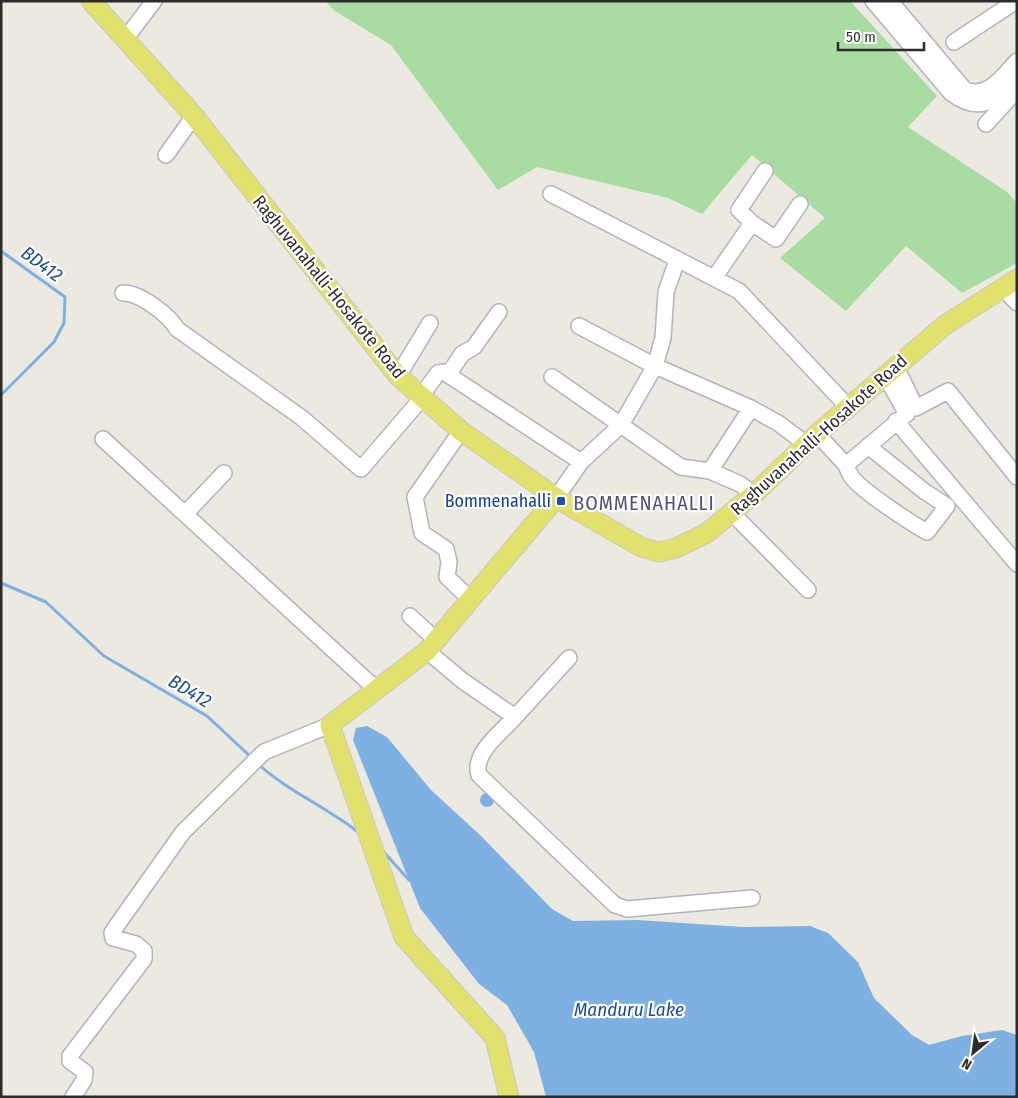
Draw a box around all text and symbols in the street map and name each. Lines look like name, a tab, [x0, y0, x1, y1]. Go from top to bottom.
scale bar	[838, 20, 924, 52]
text: 50 m	[846, 28, 876, 46]
street label: Raghuvanahalli-Hosakote Road	[248, 191, 410, 383]
water label: BD412	[17, 241, 68, 287]
street label: Raghuvanahalli-Hosakote Road	[726, 350, 912, 520]
place label: Bommenahalli	[445, 490, 551, 512]
district label: BOMMENAHALLI	[573, 491, 715, 515]
marker: Bommenahalli	[555, 495, 567, 507]
water label: BD412	[165, 669, 216, 713]
water label: Manduru Lake	[574, 998, 684, 1021]
north arrow	[948, 1028, 998, 1078]
text: N	[959, 1054, 975, 1073]

